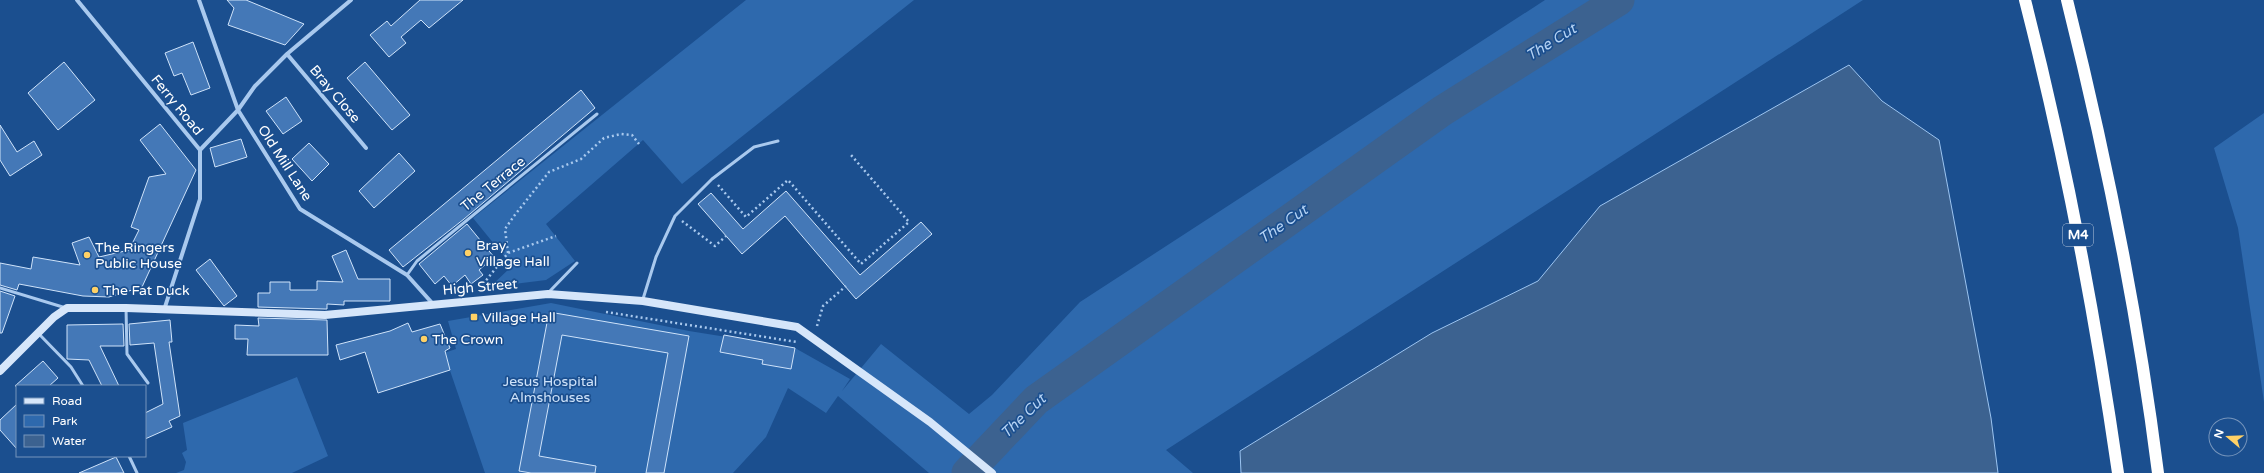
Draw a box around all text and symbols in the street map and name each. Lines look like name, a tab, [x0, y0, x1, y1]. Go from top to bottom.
water label: The Cut	[1523, 18, 1581, 64]
street label: Bray Close	[306, 62, 364, 126]
street label: Ferry Road	[147, 71, 207, 139]
street label: Old Mill Lane	[254, 122, 316, 204]
street label: The Terrace	[457, 153, 529, 215]
water label: The Cut	[1255, 199, 1313, 247]
road number: M4	[2063, 224, 2093, 246]
place label: Bray Village Hall	[476, 237, 550, 270]
place label: The Ringers Public House	[95, 239, 182, 272]
marker: Bray Village Hall	[463, 248, 473, 258]
marker: The Ringers Public House	[82, 250, 92, 260]
street label: High Street	[442, 275, 519, 299]
place label: The Fat Duck	[103, 282, 190, 299]
marker: The Fat Duck	[90, 285, 100, 295]
place label: Village Hall	[482, 309, 556, 326]
marker: Village Hall	[469, 312, 479, 322]
place label: The Crown	[432, 331, 503, 348]
marker: The Crown	[419, 334, 429, 344]
park label: Jesus Hospital Almshouses	[503, 373, 597, 406]
legend	[16, 385, 146, 457]
water label: The Cut	[997, 389, 1051, 442]
text: Road	[52, 394, 82, 408]
text: Park	[52, 414, 78, 428]
north arrow	[2208, 417, 2248, 457]
text: N	[2211, 428, 2227, 440]
text: Water	[52, 434, 87, 448]

